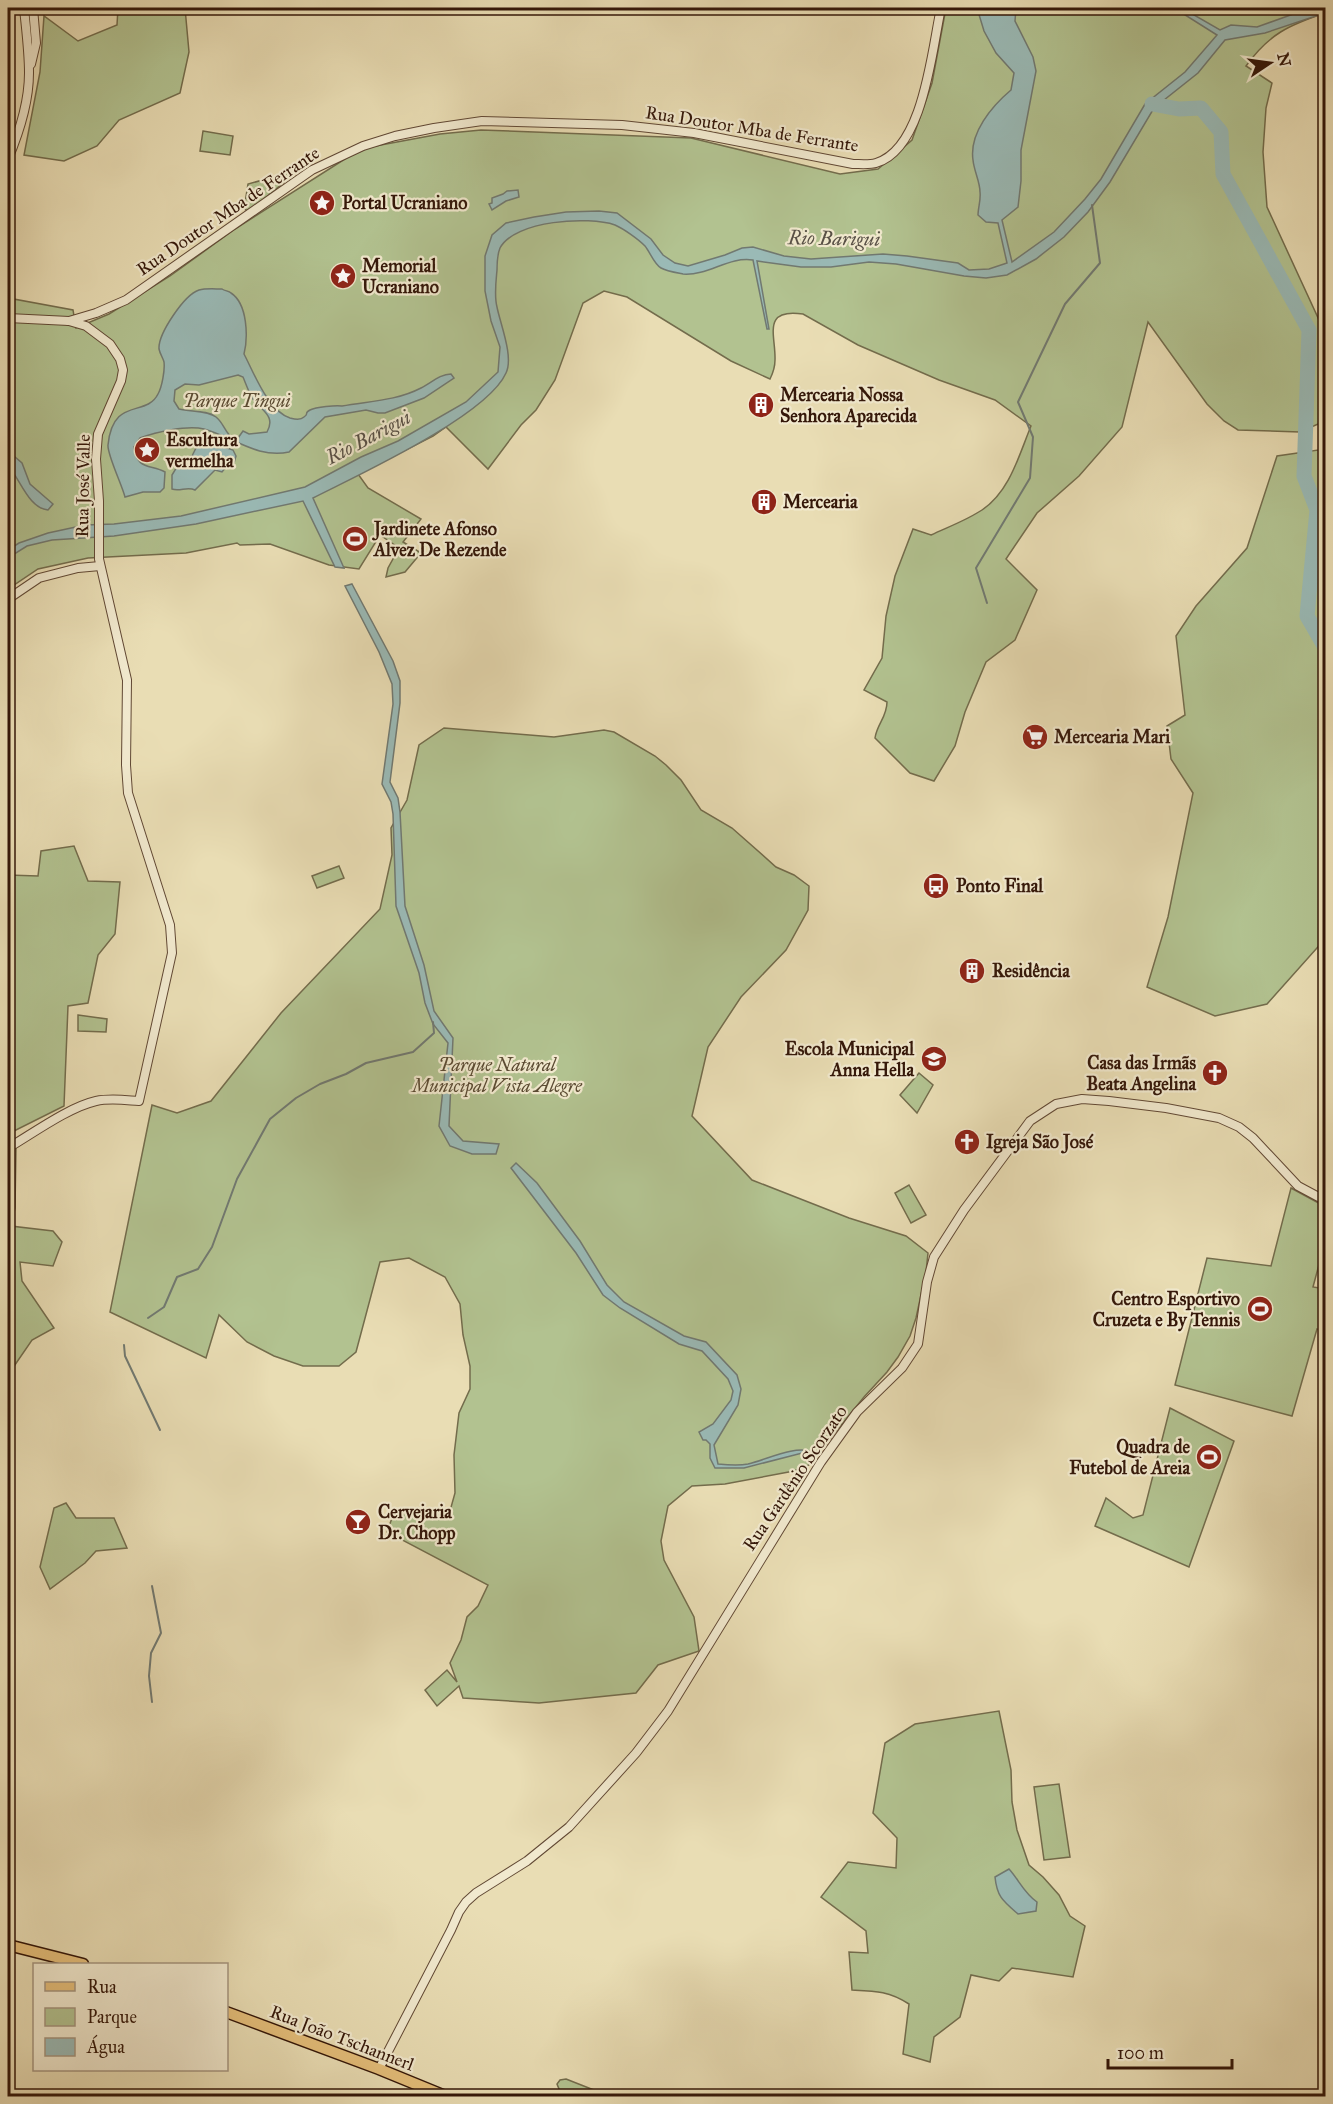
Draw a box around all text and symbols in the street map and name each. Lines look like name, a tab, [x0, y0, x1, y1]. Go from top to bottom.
north arrow	[1240, 33, 1300, 93]
text: N	[1273, 51, 1295, 69]
street label: Rua Doutor Mba de Ferrante	[644, 101, 860, 157]
street label: Rua Doutor Mba de Ferrante	[133, 142, 323, 280]
place icon: Portal Ucraniano	[307, 188, 337, 218]
place label: Portal Ucraniano	[342, 192, 467, 214]
water label: Rio Barigui	[787, 225, 881, 251]
place label: Memorial Ucraniano	[362, 255, 439, 298]
place icon: Memorial Ucraniano	[328, 261, 358, 291]
place label: Mercearia Nossa Senhora Aparecida	[780, 384, 917, 428]
park label: Parque Tingui	[183, 390, 291, 412]
building icon: Mercearia Nossa Senhora Aparecida	[746, 390, 776, 420]
water label: Rio Barigui	[321, 405, 415, 470]
place label: Escultura vermelha	[165, 429, 238, 472]
street label: Rua José Valle	[71, 434, 96, 538]
place icon: Escultura vermelha	[132, 435, 162, 465]
building icon: Mercearia	[749, 487, 779, 517]
place label: Mercearia	[783, 491, 858, 513]
place label: Jardinete Afonso Alvez De Rezende	[372, 518, 507, 561]
sports icon: Jardinete Afonso Alvez De Rezende	[340, 524, 370, 554]
supermarket icon: Mercearia Mari	[1020, 722, 1050, 752]
place label: Mercearia Mari	[1054, 726, 1171, 748]
bus stop icon: Ponto Final	[921, 871, 951, 901]
place label: Ponto Final	[956, 875, 1044, 897]
building icon: Residência	[957, 956, 987, 986]
place label: Residência	[992, 960, 1070, 982]
place label: Escola Municipal Anna Hella	[785, 1038, 915, 1081]
school or university icon: Escola Municipal Anna Hella	[919, 1044, 949, 1074]
place label: Casa das Irmãs Beata Angelina	[1086, 1052, 1196, 1096]
park label: Parque Natural Municipal Vista Alegre	[410, 1054, 583, 1098]
church icon: Casa das Irmãs Beata Angelina	[1200, 1058, 1230, 1088]
church icon: Igreja São José	[952, 1127, 982, 1157]
place label: Igreja São José	[986, 1131, 1094, 1154]
place label: Centro Esportivo Cruzeta e By Tennis	[1093, 1288, 1240, 1332]
sports icon: Centro Esportivo Cruzeta e By Tennis	[1245, 1294, 1275, 1324]
street label: Rua Gardênio Scorzato	[738, 1401, 852, 1555]
place label: Quadra de Futebol de Areia	[1069, 1436, 1190, 1479]
sports icon: Quadra de Futebol de Areia	[1194, 1442, 1224, 1472]
place label: Cervejaria Dr. Chopp	[378, 1501, 456, 1545]
bar icon: Cervejaria Dr. Chopp	[343, 1507, 373, 1537]
legend	[33, 1963, 228, 2071]
text: Rua	[87, 1976, 117, 1998]
street label: Rua João Tschannerl	[267, 2000, 417, 2077]
text: Parque	[87, 2006, 137, 2029]
scale bar	[1108, 2032, 1232, 2070]
text: Água	[86, 2034, 125, 2059]
text: 100 m	[1117, 2042, 1164, 2064]

